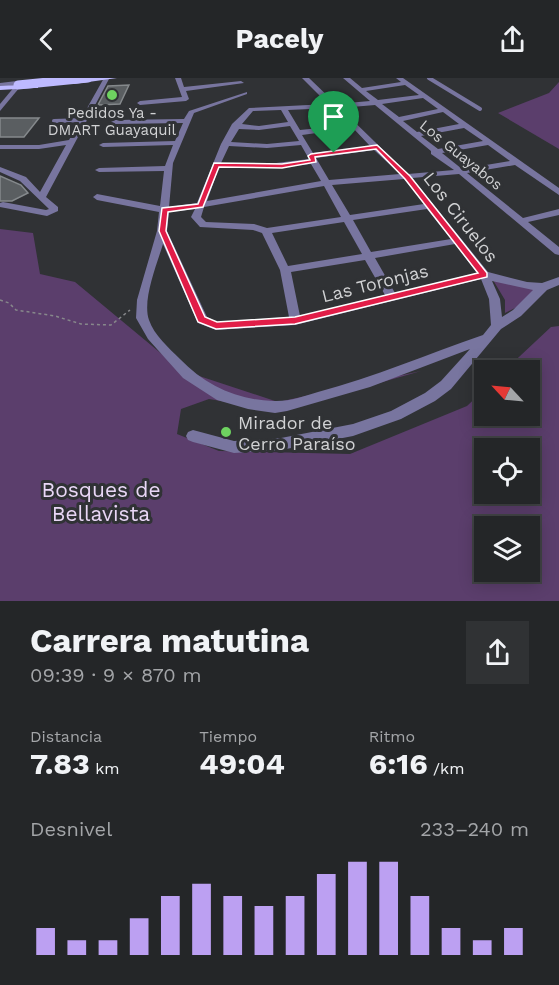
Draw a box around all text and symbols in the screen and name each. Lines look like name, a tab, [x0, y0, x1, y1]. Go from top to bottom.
icon: back	[30, 23, 63, 56]
text: Pacely	[235, 23, 324, 55]
icon: share	[496, 23, 529, 56]
marker: Pedidos Ya - DMART Guayaquil	[105, 88, 119, 102]
pin	[308, 91, 359, 153]
icon: arrive	[317, 100, 350, 133]
place label: Pedidos Ya - DMART Guayaquil	[48, 104, 177, 139]
street label: Los Guayabos	[416, 116, 506, 194]
street label: Los Ciruelos	[419, 168, 503, 266]
street label: Las Toronjas	[319, 260, 431, 306]
north arrow	[474, 360, 540, 426]
map controls	[474, 360, 540, 582]
place label: Mirador de Cerro Paraíso	[238, 412, 356, 454]
marker: Mirador de Cerro Paraíso	[219, 425, 233, 439]
button: locate	[474, 438, 540, 504]
park label: Bosques de Bellavista	[41, 477, 161, 526]
button: layers	[474, 516, 540, 582]
text: Carrera matutina	[30, 621, 309, 660]
button: share	[466, 621, 529, 684]
text: 09:39 · 9 × 870 m	[30, 663, 202, 687]
text: Distancia	[30, 727, 102, 746]
text: Tiempo	[199, 727, 257, 746]
text: Ritmo	[369, 727, 415, 746]
text: 7.83	[30, 746, 90, 781]
text: 49:04	[199, 746, 285, 781]
text: 6:16	[369, 746, 428, 781]
text: km	[90, 759, 120, 778]
text: /km	[428, 759, 464, 778]
text: Desnivel	[30, 817, 112, 841]
text: 233–240 m	[420, 817, 529, 841]

